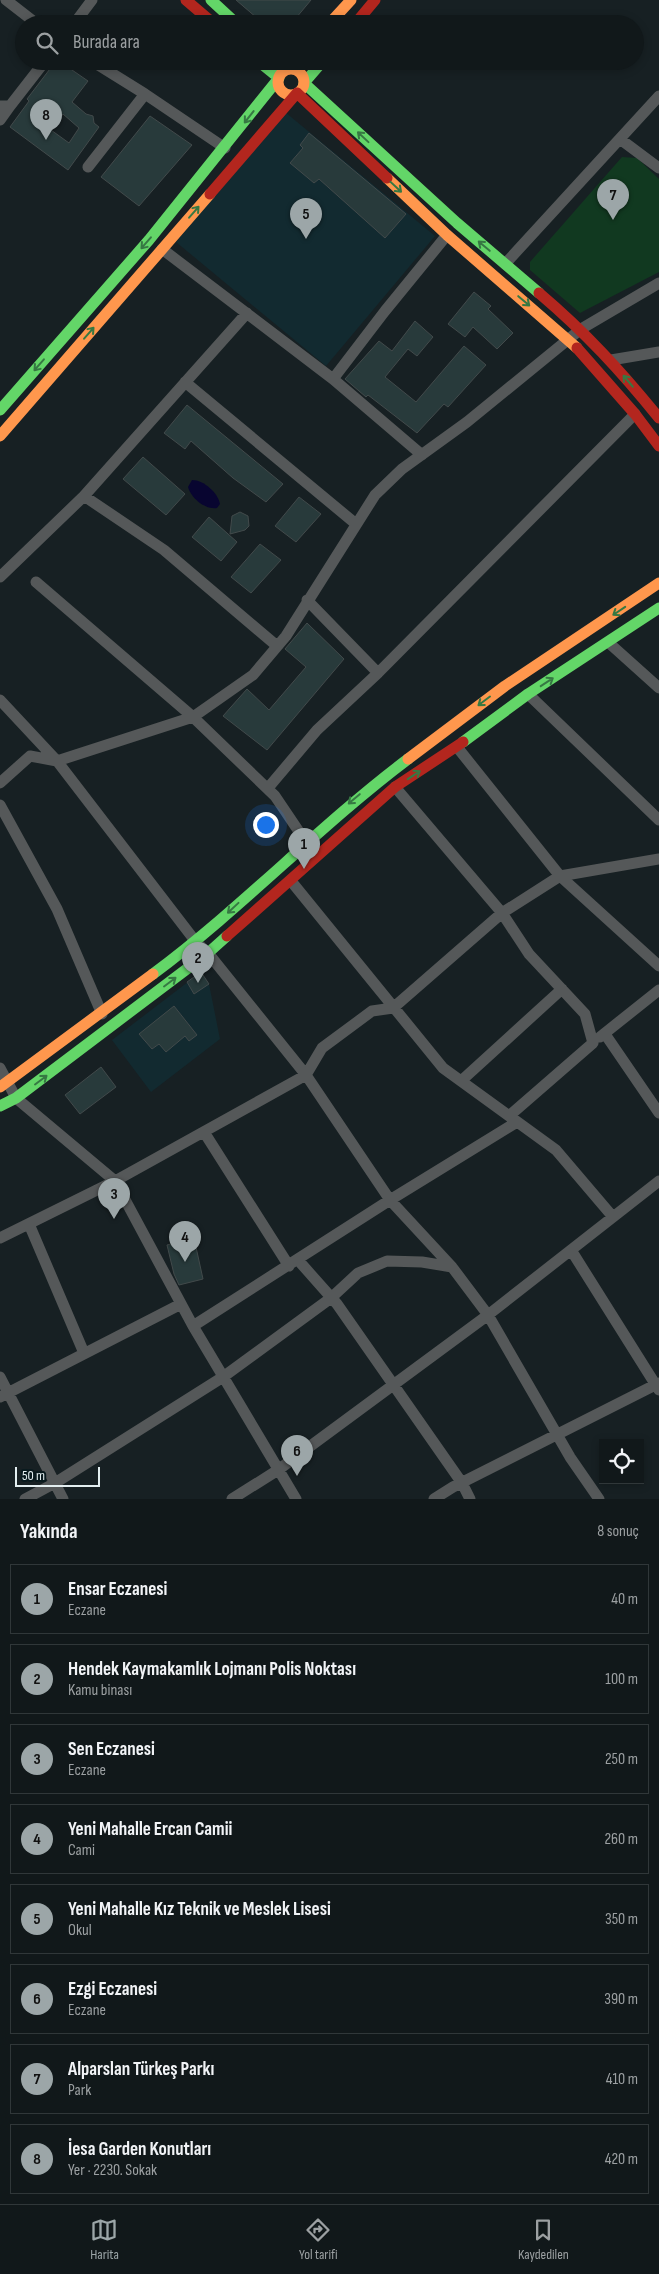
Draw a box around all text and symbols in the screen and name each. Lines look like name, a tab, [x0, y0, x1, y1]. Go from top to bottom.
search box	[15, 15, 644, 70]
icon: search	[33, 29, 61, 57]
text: Burada ara	[73, 31, 140, 54]
pin: 8	[30, 99, 62, 140]
one-way arrow	[244, 110, 254, 124]
one-way arrow	[357, 131, 370, 143]
pin: 7	[597, 179, 629, 220]
one-way arrow	[389, 181, 402, 193]
pin: 5	[290, 198, 322, 239]
one-way arrow	[188, 205, 199, 218]
one-way arrow	[141, 236, 152, 249]
one-way arrow	[478, 241, 491, 252]
one-way arrow	[517, 295, 530, 307]
one-way arrow	[83, 327, 94, 340]
one-way arrow	[33, 359, 45, 372]
one-way arrow	[622, 374, 634, 387]
one-way arrow	[612, 606, 626, 616]
one-way arrow	[540, 677, 554, 687]
one-way arrow	[478, 696, 491, 707]
one-way arrow	[407, 770, 421, 780]
one-way arrow	[348, 794, 361, 805]
your location	[253, 812, 279, 838]
pin: 1	[288, 828, 320, 869]
one-way arrow	[227, 902, 240, 914]
pin: 2	[182, 942, 214, 983]
one-way arrow	[163, 977, 177, 987]
one-way arrow	[34, 1075, 48, 1085]
pin: 3	[98, 1178, 130, 1219]
pin: 4	[169, 1221, 201, 1262]
pin: 6	[281, 1435, 313, 1476]
map controls	[599, 1439, 644, 1484]
button: locate	[599, 1439, 644, 1484]
scale bar	[15, 1464, 100, 1487]
text: 50 m	[22, 1467, 45, 1484]
text: Yakında	[20, 1519, 77, 1544]
text: 8 sonuç	[597, 1522, 639, 1541]
text: Ensar Eczanesi	[68, 1578, 167, 1601]
text: 1	[34, 1590, 40, 1609]
text: 40 m	[611, 1590, 638, 1609]
text: Eczane	[68, 1601, 106, 1620]
text: Hendek Kaymakamlık Lojmanı Polis Noktası	[68, 1658, 356, 1681]
text: 2	[33, 1670, 41, 1689]
text: 100 m	[605, 1670, 638, 1689]
text: Kamu binası	[68, 1681, 132, 1700]
text: Sen Eczanesi	[68, 1738, 155, 1761]
text: 3	[33, 1750, 41, 1769]
text: 250 m	[605, 1750, 638, 1769]
text: Eczane	[68, 1761, 106, 1780]
text: Yeni Mahalle Ercan Camii	[68, 1818, 232, 1841]
text: 4	[33, 1830, 41, 1849]
text: 260 m	[604, 1830, 638, 1849]
text: Cami	[68, 1841, 95, 1860]
text: Yeni Mahalle Kız Teknik ve Meslek Lisesi	[68, 1898, 331, 1921]
text: 5	[33, 1910, 41, 1929]
text: 350 m	[605, 1910, 638, 1929]
text: Okul	[68, 1921, 92, 1940]
text: Ezgi Eczanesi	[68, 1978, 157, 2001]
text: 6	[33, 1990, 41, 2009]
text: 390 m	[604, 1990, 638, 2009]
text: Eczane	[68, 2001, 106, 2020]
text: Alparslan Türkeş Parkı	[68, 2058, 214, 2081]
text: 7	[34, 2070, 40, 2089]
text: 410 m	[606, 2070, 638, 2089]
text: Park	[68, 2081, 91, 2100]
text: İesa Garden Konutları	[68, 2138, 211, 2161]
text: 8	[33, 2150, 41, 2169]
text: 420 m	[605, 2150, 638, 2169]
text: Yer · 2230. Sokak	[68, 2161, 157, 2180]
tab: Harita	[90, 2216, 119, 2263]
tab: Yol tarifi	[299, 2216, 338, 2263]
tab: Kaydedilen	[518, 2216, 569, 2263]

